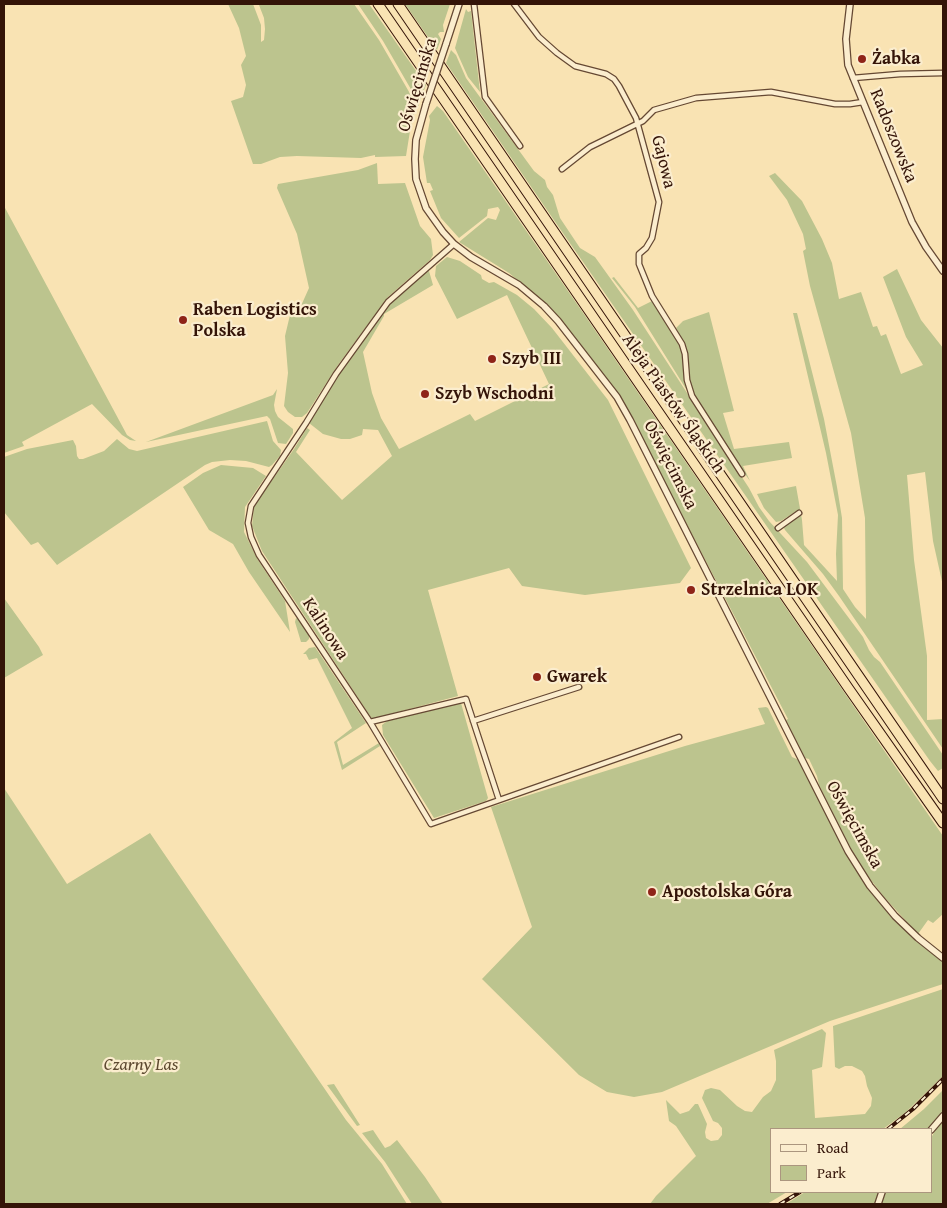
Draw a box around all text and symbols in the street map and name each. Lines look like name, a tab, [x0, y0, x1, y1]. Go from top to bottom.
street label: Oświęcimska	[394, 36, 442, 134]
place label: Żabka	[872, 48, 920, 70]
marker: Żabka	[856, 53, 868, 65]
street label: Radoszowska	[864, 86, 922, 186]
street label: Gajowa	[646, 133, 680, 191]
place label: Raben Logistics Polska	[193, 299, 317, 342]
marker: Raben Logistics Polska	[177, 314, 189, 326]
street label: Aleja Piastów Śląskich	[617, 330, 729, 478]
place label: Szyb III	[502, 348, 561, 370]
marker: Szyb III	[486, 353, 498, 365]
place label: Szyb Wschodni	[435, 383, 554, 405]
marker: Szyb Wschodni	[419, 388, 431, 400]
street label: Oświęcimska	[638, 417, 702, 513]
place label: Strzelnica LOK	[701, 579, 818, 601]
marker: Strzelnica LOK	[685, 584, 697, 596]
street label: Kalinowa	[297, 594, 353, 664]
place label: Gwarek	[547, 666, 607, 688]
marker: Gwarek	[531, 671, 543, 683]
street label: Oświęcimska	[821, 777, 887, 873]
place label: Apostolska Góra	[662, 881, 792, 903]
marker: Apostolska Góra	[646, 886, 658, 898]
park label: Czarny Las	[104, 1054, 178, 1076]
legend	[770, 1128, 932, 1193]
text: Road	[817, 1137, 848, 1158]
text: Park	[817, 1162, 846, 1183]

